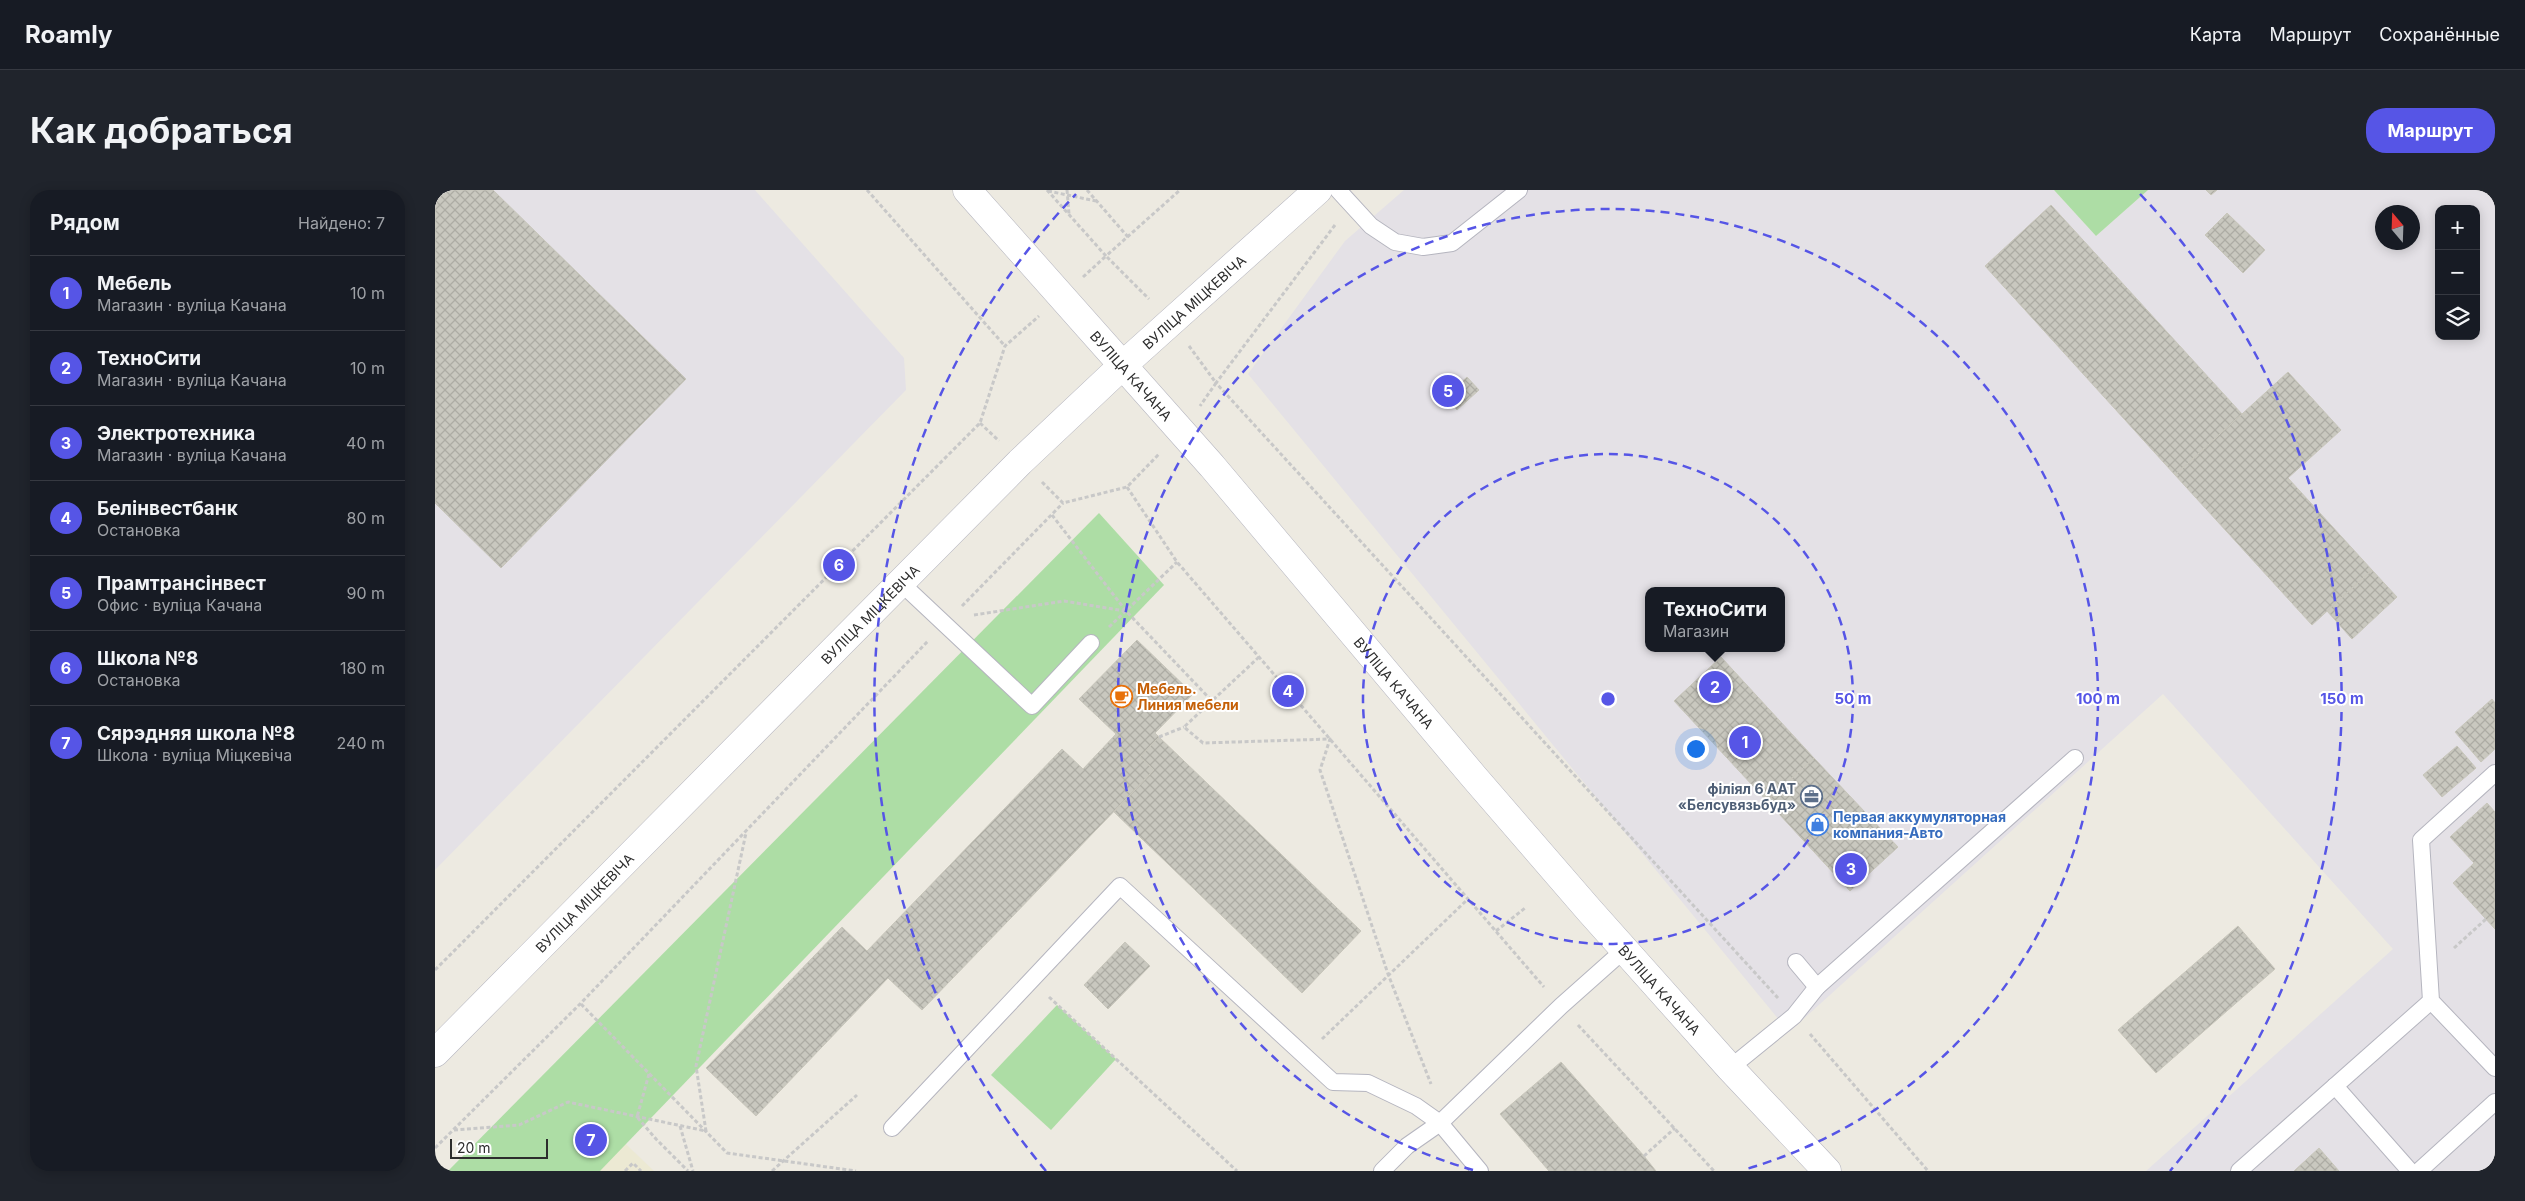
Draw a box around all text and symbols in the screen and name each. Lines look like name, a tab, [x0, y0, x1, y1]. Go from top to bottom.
text: Roamly	[25, 20, 112, 49]
text: Карта	[2190, 24, 2242, 45]
text: Маршрут	[2270, 24, 2351, 45]
text: Сохранённые	[2379, 24, 2500, 45]
button: Маршрут	[2366, 108, 2495, 153]
text: Как добраться	[30, 109, 293, 151]
north arrow	[2375, 205, 2420, 250]
map controls	[2435, 205, 2480, 340]
button: +	[2435, 205, 2480, 250]
text: Рядом	[50, 210, 120, 235]
text: Найдено: 7	[298, 213, 385, 233]
button: −	[2435, 250, 2480, 295]
street label: ВУЛІЦА МІЦКЕВІЧА	[1139, 251, 1249, 352]
text: Мебель	[97, 272, 172, 295]
text: 1	[63, 283, 69, 303]
text: 10 m	[350, 283, 385, 303]
text: Магазин · вуліца Качана	[97, 295, 287, 315]
button: layers	[2435, 295, 2480, 340]
street label: ВУЛІЦА КАЧАНА	[1087, 327, 1176, 424]
text: ТехноСити	[97, 347, 201, 370]
text: 2	[61, 358, 71, 378]
text: 10 m	[350, 358, 385, 378]
text: Магазин · вуліца Качана	[97, 370, 287, 390]
pin: 5	[1432, 372, 1464, 410]
text: Электротехника	[97, 422, 255, 445]
text: 3	[61, 433, 71, 453]
text: 40 m	[346, 433, 385, 453]
text: Магазин · вуліца Качана	[97, 445, 287, 465]
text: Белінвестбанк	[97, 497, 238, 520]
text: 4	[61, 508, 71, 528]
text: 80 m	[346, 508, 385, 528]
text: Остановка	[97, 520, 181, 540]
pin: 6	[823, 546, 855, 584]
street label: ВУЛІЦА МІЦКЕВІЧА	[817, 560, 923, 667]
text: Прамтрансінвест	[97, 572, 266, 595]
text: 5	[61, 583, 71, 603]
text: 90 m	[346, 583, 385, 603]
popup	[1645, 587, 1785, 652]
text: Офис · вуліца Качана	[97, 595, 262, 615]
text: ТехноСити	[1663, 598, 1767, 621]
text: Магазин	[1663, 621, 1729, 641]
street label: ВУЛІЦА КАЧАНА	[1351, 633, 1438, 732]
text: Школа №8	[97, 647, 198, 670]
text: 6	[61, 658, 71, 678]
text: 180 m	[340, 658, 385, 678]
pin: 2	[1699, 668, 1731, 706]
text: Остановка	[97, 670, 181, 690]
pin: 4	[1272, 672, 1304, 710]
place label: Мебель. Линия мебели	[1137, 680, 1239, 713]
cafe icon: Мебель. Линия мебели	[1109, 684, 1133, 708]
text: 50 m	[1835, 689, 1871, 708]
text: 100 m	[2076, 689, 2120, 708]
text: 150 m	[2320, 689, 2364, 708]
centre of rings	[1599, 690, 1617, 708]
text: Сярэдняя школа №8	[97, 722, 295, 745]
pin: 1	[1729, 723, 1761, 761]
text: 7	[61, 733, 71, 753]
text: 240 m	[337, 733, 385, 753]
your location	[1683, 736, 1709, 762]
text: Школа · вуліца Міцкевіча	[97, 745, 292, 765]
place label: філіял 6 ААТ «Белсувязьбуд»	[1678, 780, 1796, 813]
office icon: філіял 6 ААТ «Белсувязьбуд»	[1800, 784, 1824, 808]
place label: Первая аккумуляторная компания-Авто	[1833, 808, 2006, 841]
shop icon: Первая аккумуляторная компания-Авто	[1805, 812, 1829, 836]
street label: ВУЛІЦА МІЦКЕВІЧА	[531, 849, 637, 955]
pin: 3	[1835, 850, 1867, 888]
street label: ВУЛІЦА КАЧАНА	[1615, 941, 1705, 1038]
pin: 7	[575, 1121, 607, 1159]
scale bar	[450, 1136, 547, 1159]
text: 20 m	[457, 1139, 491, 1156]

